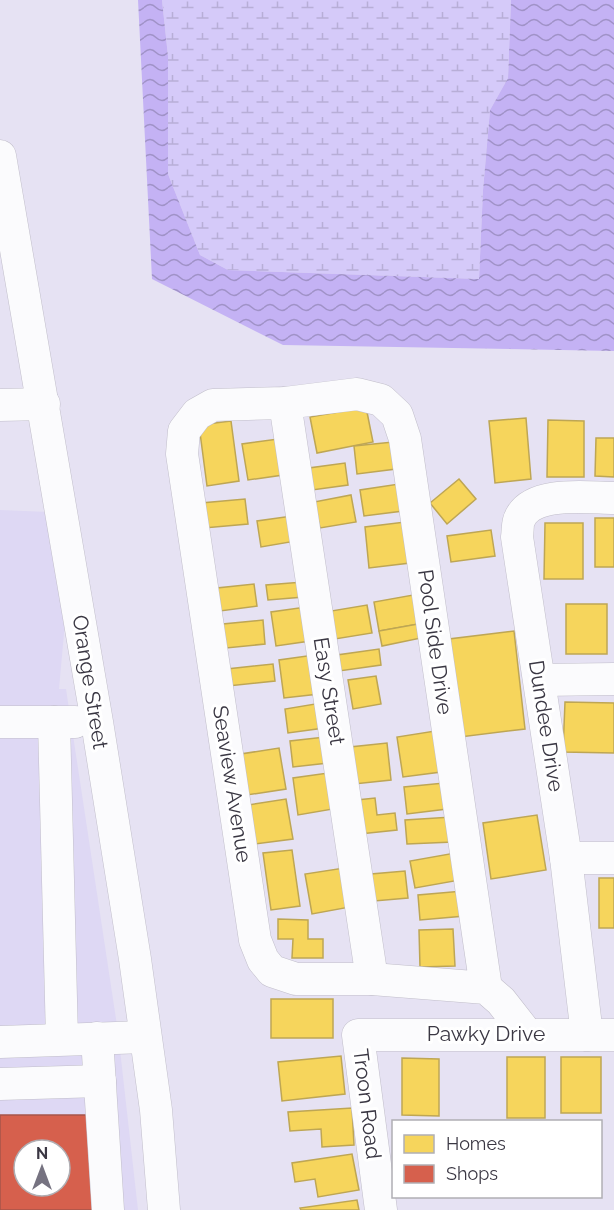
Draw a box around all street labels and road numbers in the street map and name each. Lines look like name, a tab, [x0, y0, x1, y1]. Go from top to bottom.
street label: Pool Side Drive	[413, 568, 458, 716]
street label: Orange Street	[68, 613, 113, 751]
street label: Easy Street	[309, 635, 350, 746]
street label: Dundee Drive	[524, 658, 569, 794]
street label: Seaview Avenue	[208, 704, 257, 864]
street label: Pawky Drive	[427, 1021, 545, 1046]
street label: Troon Road	[348, 1047, 387, 1161]

